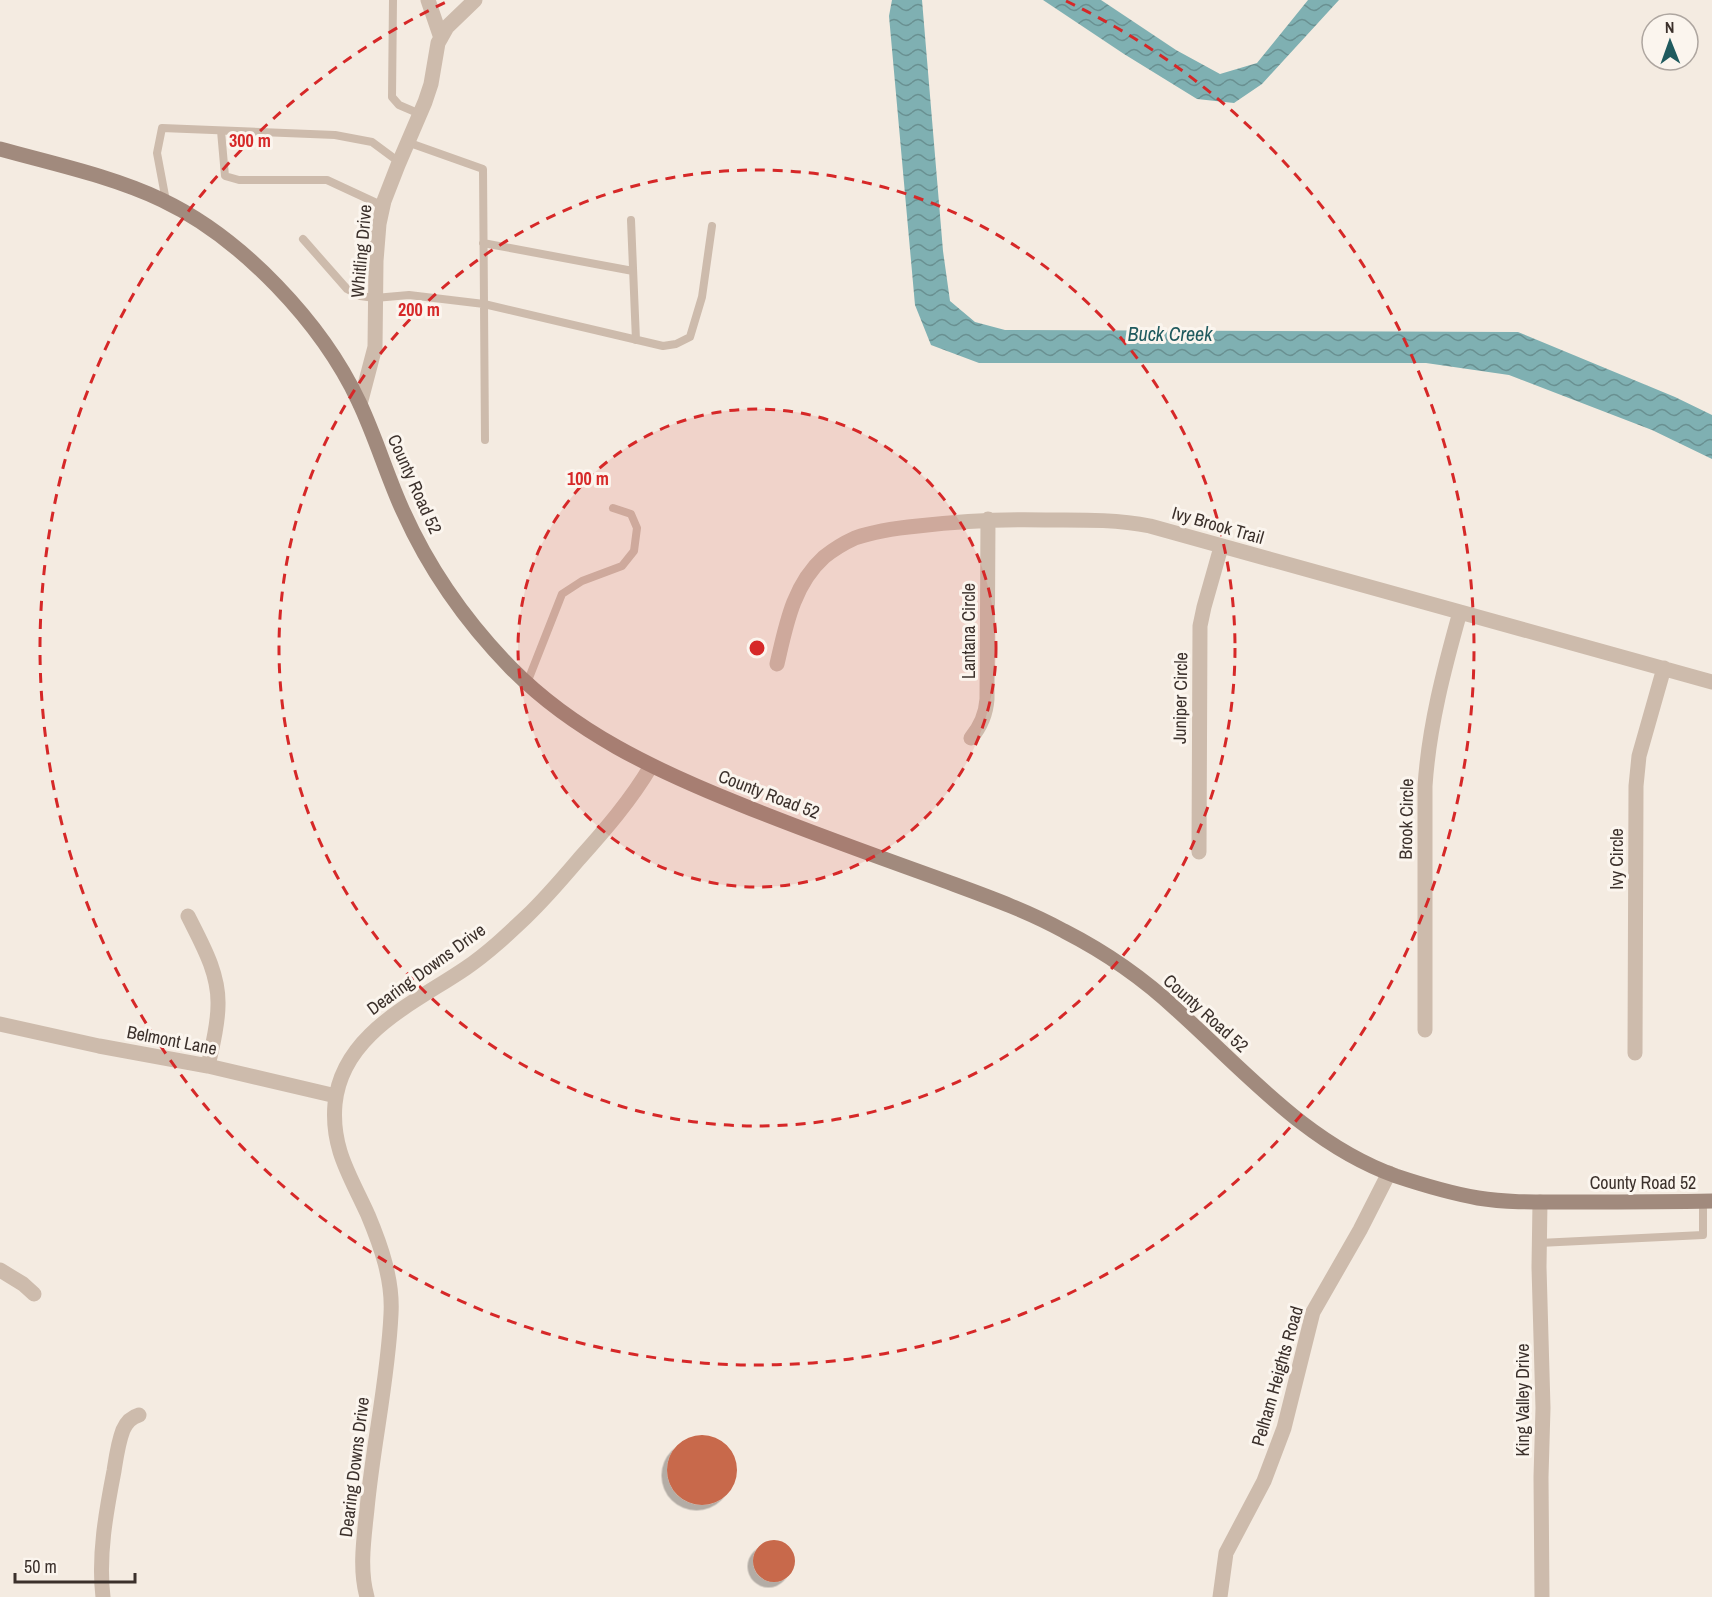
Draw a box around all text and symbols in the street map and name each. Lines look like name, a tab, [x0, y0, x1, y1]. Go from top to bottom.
north arrow	[1640, 12, 1700, 72]
text: N	[1665, 16, 1675, 38]
text: 300 m	[229, 128, 271, 153]
street label: Whitling Drive	[344, 203, 378, 299]
text: 200 m	[398, 297, 440, 322]
water label: Buck Creek	[1128, 320, 1213, 347]
street label: County Road 52	[382, 430, 448, 538]
text: 100 m	[567, 466, 609, 491]
street label: Ivy Brook Trail	[1169, 500, 1267, 550]
street label: Lantana Circle	[956, 583, 981, 679]
centre of rings	[747, 638, 767, 658]
street label: Juniper Circle	[1167, 652, 1193, 744]
street label: County Road 52	[715, 763, 823, 825]
street label: Brook Circle	[1393, 778, 1419, 860]
street label: Ivy Circle	[1604, 828, 1629, 890]
street label: Dearing Downs Drive	[362, 917, 490, 1021]
street label: County Road 52	[1158, 968, 1254, 1058]
street label: Belmont Lane	[125, 1019, 219, 1061]
street label: County Road 52	[1590, 1170, 1696, 1195]
street label: Pelham Heights Road	[1245, 1303, 1309, 1449]
street label: King Valley Drive	[1510, 1344, 1535, 1456]
street label: Dearing Downs Drive	[333, 1395, 375, 1539]
scale bar	[15, 1546, 135, 1584]
text: 50 m	[24, 1554, 57, 1579]

